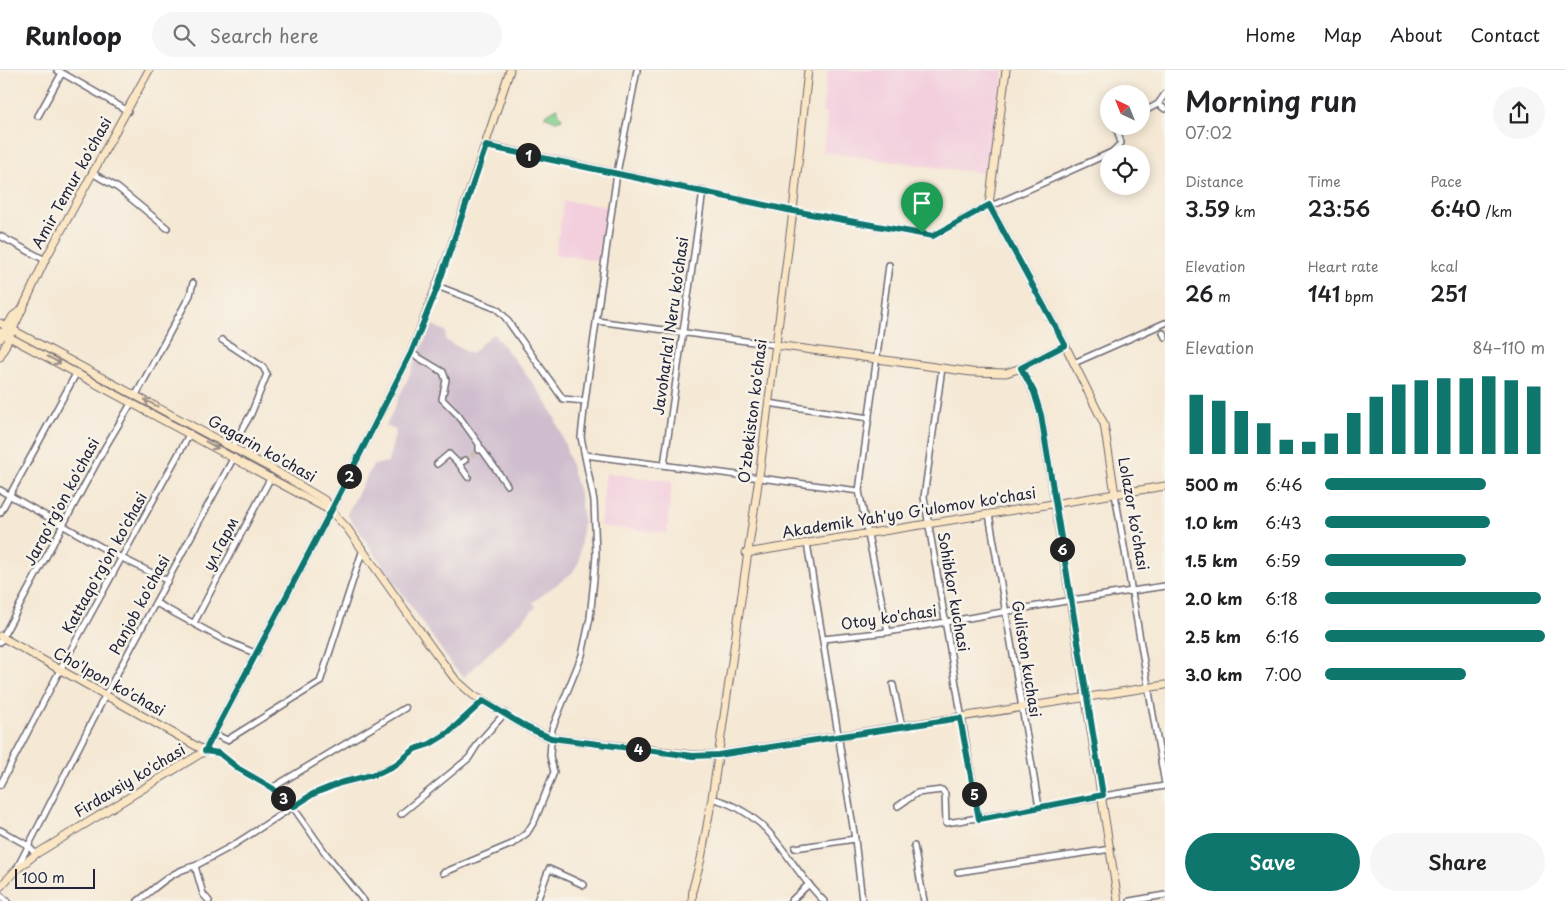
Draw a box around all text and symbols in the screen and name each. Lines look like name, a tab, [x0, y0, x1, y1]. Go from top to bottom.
search box	[152, 12, 502, 57]
text: Runloop	[25, 17, 122, 53]
icon: search	[170, 21, 198, 49]
text: Search here	[210, 21, 318, 49]
text: Home	[1245, 21, 1295, 48]
text: Map	[1323, 21, 1362, 48]
text: About	[1390, 21, 1442, 48]
text: Contact	[1470, 21, 1540, 48]
text: Morning run	[1185, 79, 1357, 122]
north arrow	[1100, 85, 1150, 135]
map controls	[1100, 85, 1150, 195]
button: share	[1493, 87, 1545, 139]
street label: Amir Temur ko'chasi	[25, 112, 117, 252]
text: 07:02	[1185, 120, 1232, 144]
pin: 1	[516, 142, 540, 168]
text: 1	[525, 145, 532, 166]
button: locate	[1100, 145, 1150, 195]
text: Distance	[1185, 171, 1244, 192]
text: Time	[1308, 171, 1341, 192]
text: Pace	[1430, 171, 1462, 192]
pin	[901, 182, 943, 233]
icon: arrive	[908, 189, 936, 217]
text: 3.59	[1185, 192, 1230, 224]
text: 23:56	[1308, 192, 1370, 224]
text: 6:40	[1430, 192, 1481, 224]
text: km	[1230, 201, 1256, 222]
text: /km	[1481, 201, 1512, 222]
street label: Javoharla'l Neru ko'chasi	[646, 235, 693, 417]
text: Elevation	[1185, 256, 1245, 277]
text: Heart rate	[1308, 256, 1378, 277]
text: kcal	[1430, 256, 1458, 277]
text: 26	[1185, 277, 1214, 309]
text: 141	[1308, 277, 1340, 309]
text: 251	[1430, 277, 1467, 309]
text: m	[1214, 286, 1231, 307]
text: bpm	[1340, 286, 1374, 307]
text: Elevation	[1185, 335, 1254, 359]
text: 84–110 m	[1472, 335, 1545, 359]
street label: O'zbekiston ko'chasi	[731, 337, 772, 484]
one-way arrow	[46, 355, 61, 365]
one-way arrow	[143, 398, 158, 408]
street label: Gagarin ko'chasi	[204, 408, 321, 487]
street label: Jarqo'rg'on ko'chasi	[17, 433, 104, 569]
one-way arrow	[204, 441, 219, 451]
street label: Lolazor ko'chasi	[1113, 455, 1156, 572]
pin: 2	[336, 464, 362, 488]
text: 2	[345, 466, 354, 487]
text: 500 m	[1185, 472, 1238, 496]
text: 6:46	[1265, 472, 1303, 496]
street label: Akademik Yah'yo G'ulomov ko'chasi	[780, 480, 1037, 543]
street label: Kattaqo'rg'on ko'chasi	[55, 488, 152, 637]
text: 1.0 km	[1185, 510, 1238, 534]
text: 6:43	[1265, 510, 1302, 534]
street label: ул.Гарм	[196, 513, 243, 574]
street label: Sohibkor kuchasi	[933, 530, 976, 654]
pin: 6	[1050, 536, 1074, 562]
text: 6	[1058, 539, 1067, 560]
text: 1.5 km	[1185, 548, 1238, 572]
text: 6:59	[1265, 548, 1301, 572]
street label: Panjob ko'chasi	[103, 550, 175, 658]
text: 2.0 km	[1185, 586, 1242, 610]
text: 6:18	[1265, 586, 1298, 610]
street label: Otoy ko'chasi	[839, 598, 938, 635]
street label: Guliston kuchasi	[1007, 599, 1048, 719]
text: 2.5 km	[1185, 624, 1241, 648]
text: 6:16	[1265, 624, 1299, 648]
street label: Cho'lpon ko'chasi	[50, 640, 170, 721]
text: 3.0 km	[1185, 662, 1242, 686]
text: 7:00	[1265, 662, 1302, 686]
pin: 4	[626, 736, 650, 762]
street label: Firdavsiy ko'chasi	[69, 737, 189, 822]
text: 4	[634, 739, 643, 760]
pin: 5	[962, 782, 986, 806]
text: 5	[970, 784, 979, 805]
pin: 3	[270, 786, 296, 810]
text: 3	[279, 788, 288, 809]
button: Save	[1185, 833, 1360, 891]
button: Share	[1370, 833, 1545, 891]
scale bar	[15, 866, 95, 889]
text: 100 m	[22, 867, 65, 888]

